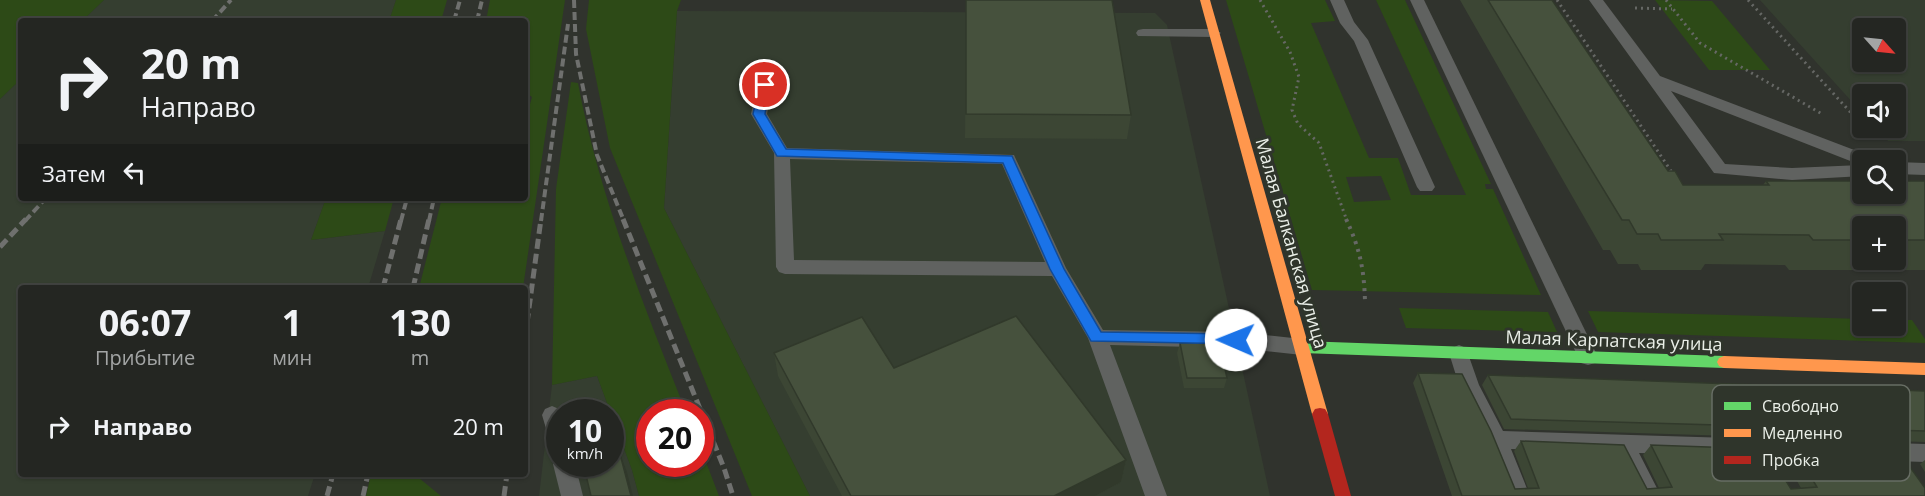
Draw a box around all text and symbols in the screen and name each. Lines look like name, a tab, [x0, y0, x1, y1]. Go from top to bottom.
north arrow	[1852, 18, 1906, 72]
map controls	[1852, 18, 1906, 336]
text: 20 m	[141, 34, 241, 91]
icon: right	[42, 42, 120, 120]
pin	[739, 59, 790, 110]
icon: arrive	[748, 68, 781, 101]
button: sound	[1852, 84, 1906, 138]
text: Направо	[141, 88, 256, 125]
street label: Малая Балканская улица	[1250, 135, 1334, 351]
button: search	[1852, 150, 1906, 204]
icon: left	[118, 156, 151, 189]
text: Затем	[42, 158, 106, 188]
button: +	[1852, 216, 1906, 270]
button: −	[1852, 282, 1906, 336]
text: 06:07	[99, 298, 191, 347]
text: 1	[282, 298, 302, 347]
text: 130	[389, 298, 451, 347]
position arrow	[1204, 308, 1268, 372]
street label: Малая Карпатская улица	[1505, 324, 1723, 356]
text: Прибытие	[95, 344, 195, 371]
text: мин	[272, 344, 312, 371]
text: m	[411, 344, 429, 371]
legend	[1712, 385, 1910, 481]
text: Свободно	[1762, 395, 1839, 417]
speed limit sign: 20	[636, 399, 714, 477]
icon: right	[42, 410, 75, 443]
text: 10	[568, 410, 602, 451]
text: Направо	[93, 411, 192, 441]
text: 20 m	[453, 411, 504, 441]
text: Медленно	[1762, 422, 1843, 444]
text: km/h	[567, 443, 603, 463]
text: Пробка	[1762, 449, 1820, 471]

